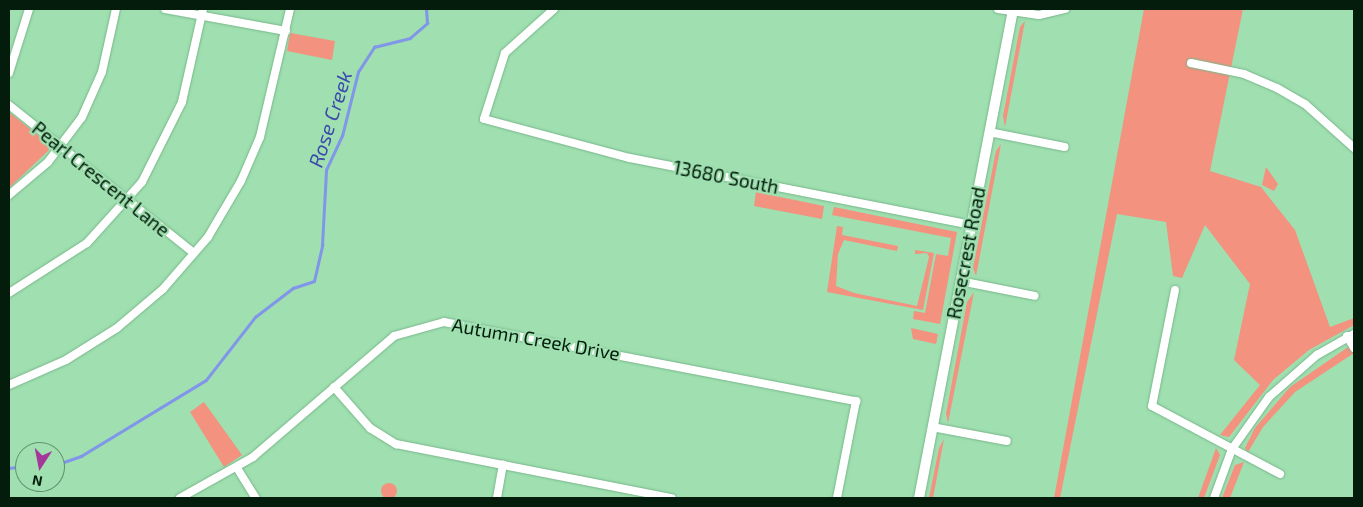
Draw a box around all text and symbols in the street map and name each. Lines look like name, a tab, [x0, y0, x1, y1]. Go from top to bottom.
water label: Rose Creek	[303, 68, 357, 170]
street label: Pearl Crescent Lane	[28, 116, 174, 242]
street label: 13680 South	[671, 156, 781, 198]
street label: Rosecrest Road	[942, 185, 990, 321]
street label: Autumn Creek Drive	[450, 313, 622, 365]
north arrow	[15, 442, 65, 492]
text: N	[31, 472, 44, 491]

